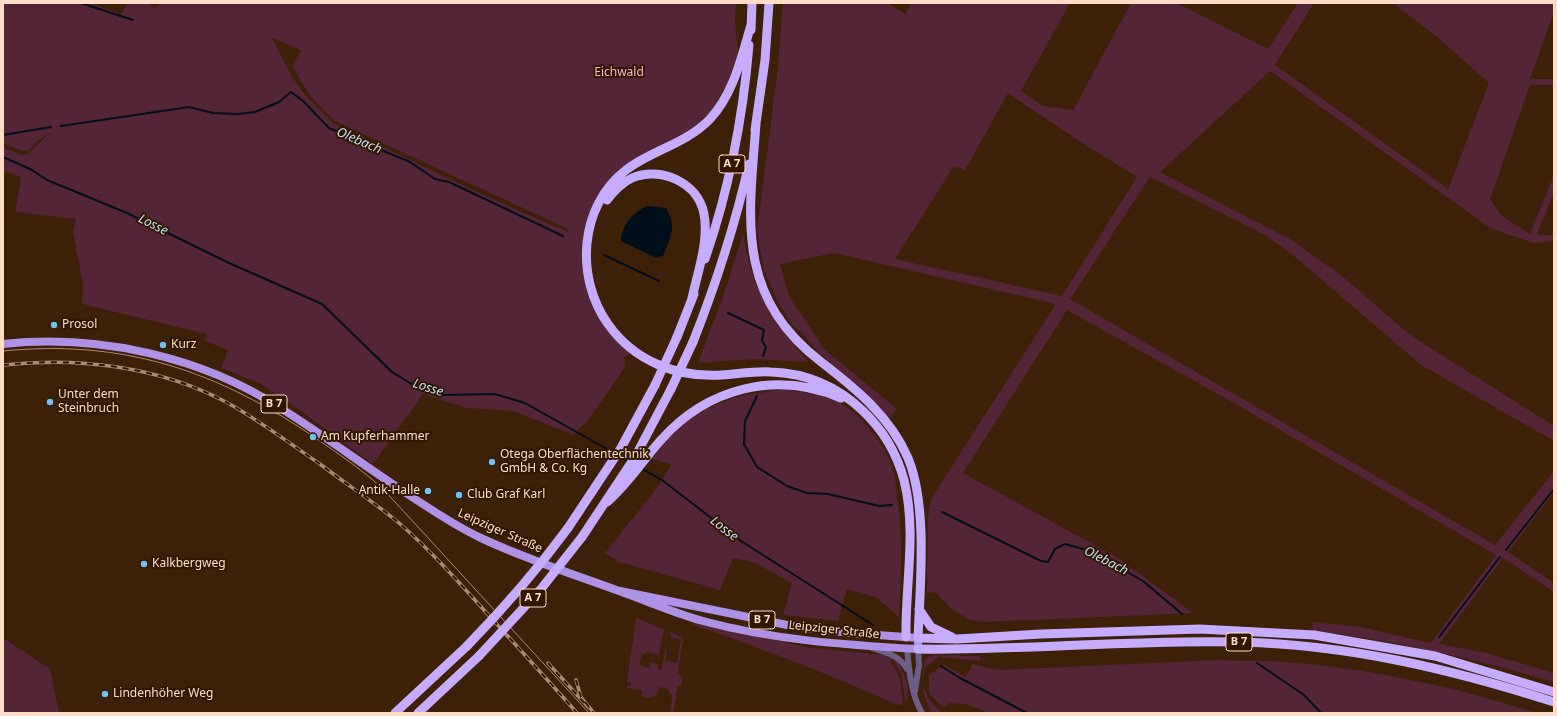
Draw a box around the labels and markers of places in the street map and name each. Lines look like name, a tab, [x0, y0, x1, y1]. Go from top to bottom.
place label: Prosol	[62, 318, 97, 332]
marker: Prosol	[49, 320, 59, 330]
place label: Kurz	[171, 338, 196, 352]
marker: Kurz	[158, 340, 168, 350]
place label: Unter dem Steinbruch	[58, 388, 119, 416]
marker: Unter dem Steinbruch	[45, 397, 55, 407]
place label: Am Kupferhammer	[321, 430, 429, 444]
marker: Am Kupferhammer	[308, 432, 318, 442]
place label: Otega Oberflächentechnik GmbH & Co. Kg	[500, 448, 649, 476]
marker: Otega Oberflächentechnik GmbH & Co. Kg	[487, 457, 497, 467]
place label: Antik-Halle	[359, 484, 420, 498]
marker: Antik-Halle	[423, 486, 433, 496]
place label: Club Graf Karl	[467, 488, 545, 502]
marker: Club Graf Karl	[454, 490, 464, 500]
place label: Kalkbergweg	[152, 557, 226, 571]
marker: Kalkbergweg	[139, 559, 149, 569]
place label: Lindenhöher Weg	[113, 687, 213, 701]
marker: Lindenhöher Weg	[100, 689, 110, 699]

